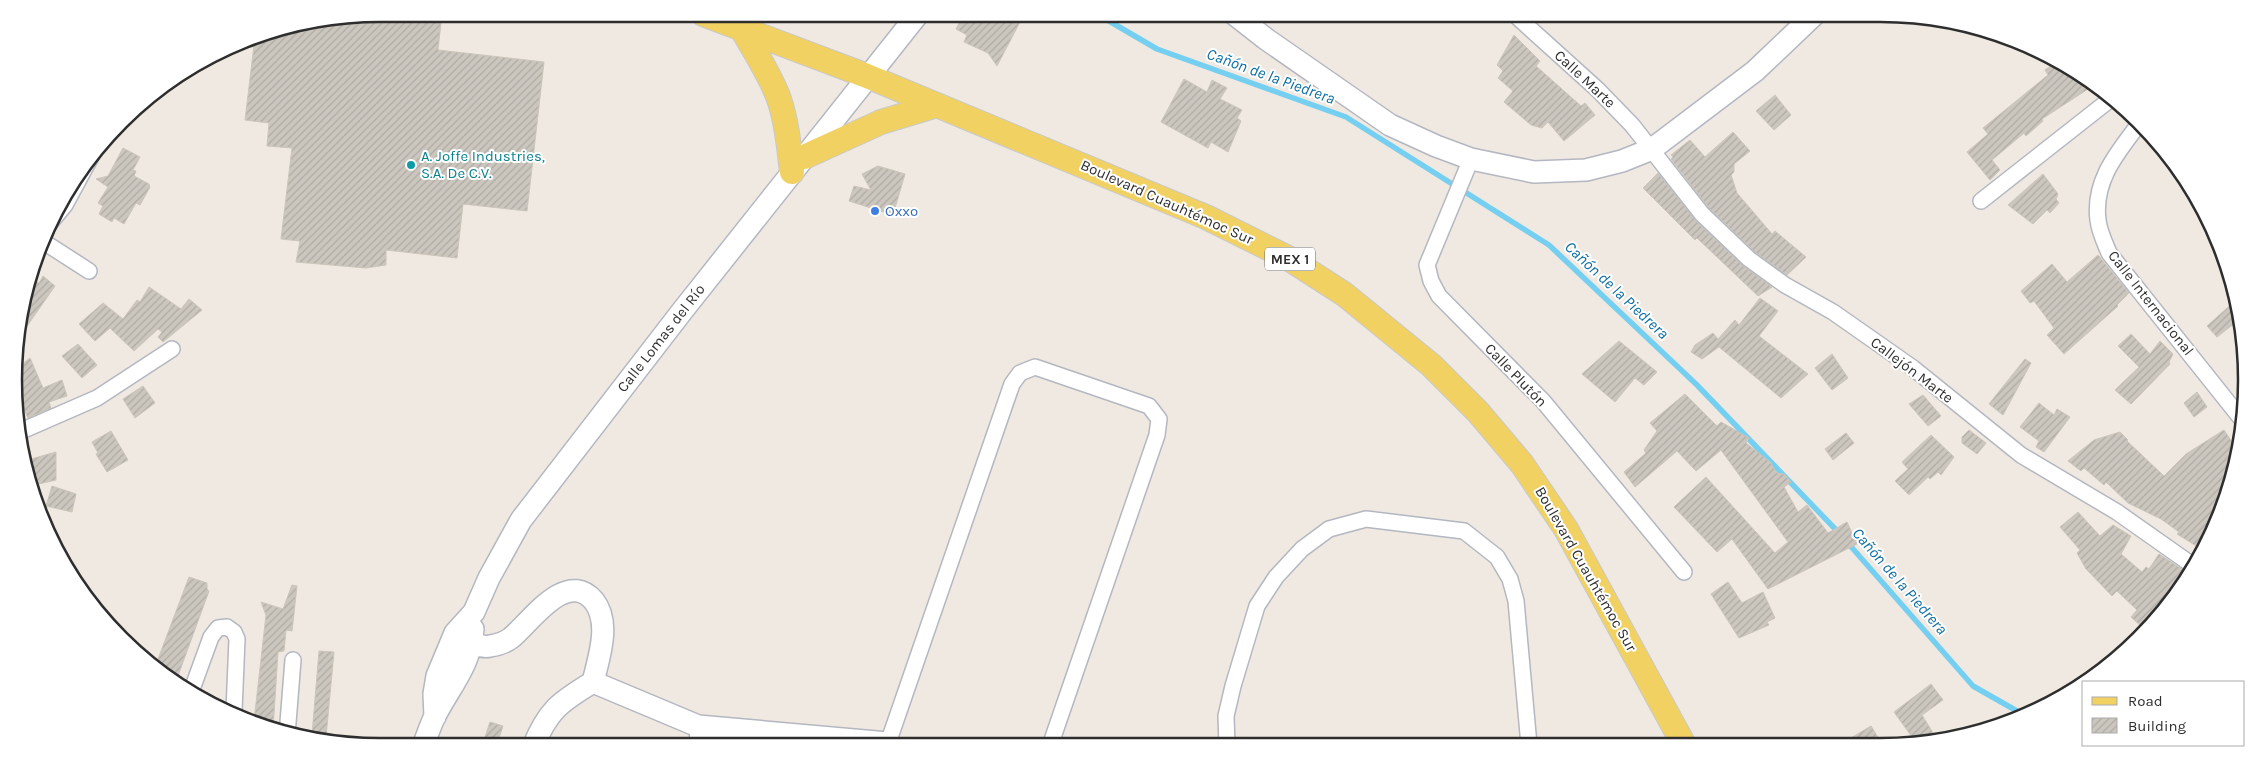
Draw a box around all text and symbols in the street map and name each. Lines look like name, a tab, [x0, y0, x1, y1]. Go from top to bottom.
water label: Cañón de la Piedrera	[1204, 44, 1338, 108]
street label: Calle Marte	[1551, 46, 1619, 112]
place label: A. Joffe Industries, S.A. De C.V.	[421, 147, 545, 182]
street label: Boulevard Cuauhtémoc Sur	[1078, 156, 1257, 249]
marker: A. Joffe Industries, S.A. De C.V.	[405, 159, 417, 171]
place label: Oxxo	[885, 202, 918, 220]
marker: Oxxo	[869, 205, 881, 217]
water label: Cañón de la Piedrera	[1561, 237, 1673, 343]
street label: Calle Internacional	[2104, 247, 2198, 359]
road number: MEX 1	[1265, 248, 1315, 270]
street label: Calle Lomas del Río	[613, 280, 709, 396]
street label: Callejón Marte	[1867, 333, 1957, 407]
street label: Calle Plutón	[1481, 339, 1551, 411]
street label: Boulevard Cuauhtémoc Sur	[1531, 483, 1641, 655]
water label: Cañón de la Piedrera	[1848, 524, 1952, 638]
legend	[2082, 681, 2245, 746]
text: Road	[2128, 692, 2163, 710]
text: Building	[2128, 717, 2186, 735]

